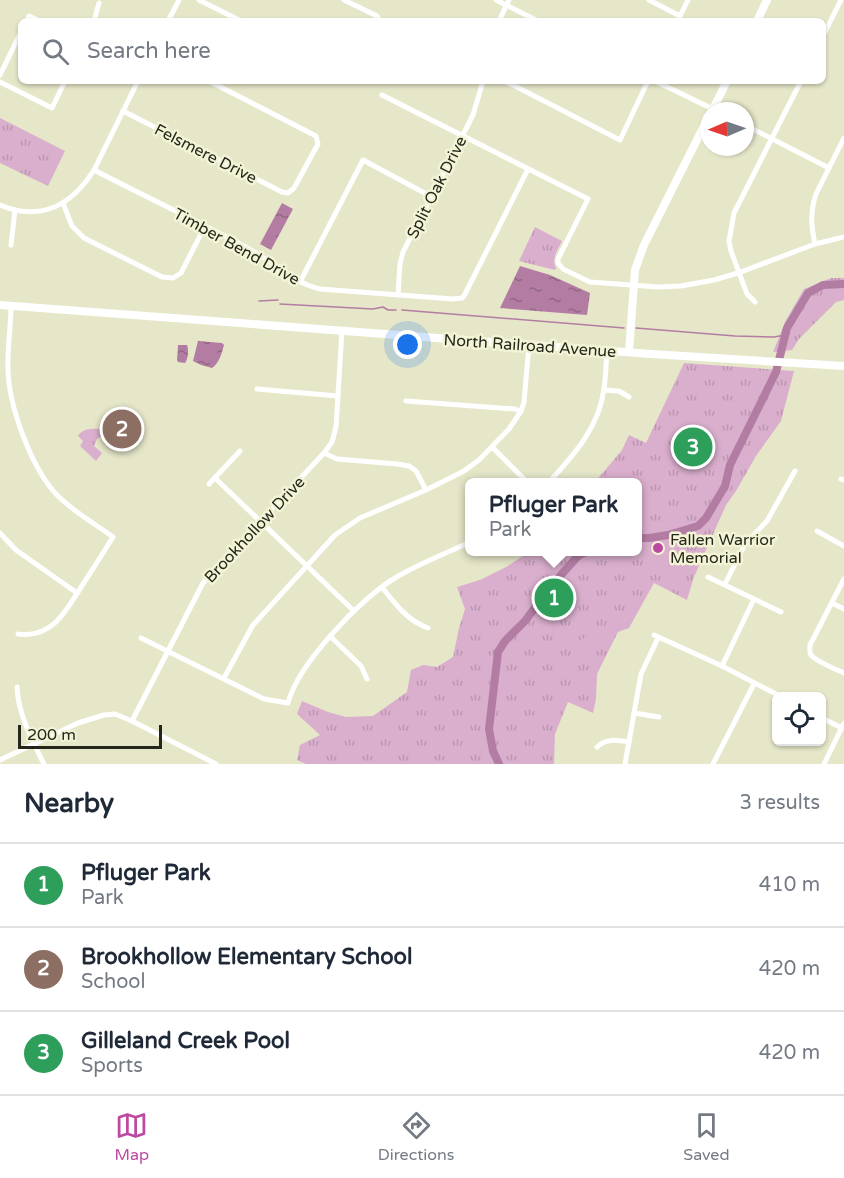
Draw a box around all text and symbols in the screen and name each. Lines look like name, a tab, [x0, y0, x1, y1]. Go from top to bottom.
search box	[18, 18, 826, 84]
icon: search	[39, 35, 72, 68]
text: Search here	[87, 38, 211, 64]
north arrow	[700, 102, 754, 156]
street label: Felsmere Drive	[151, 120, 260, 188]
street label: Split Oak Drive	[403, 133, 471, 242]
street label: Timber Bend Drive	[170, 204, 303, 290]
your location	[393, 330, 422, 359]
street label: North Railroad Avenue	[443, 330, 617, 362]
pin: 2	[102, 406, 142, 452]
pin: 3	[674, 424, 712, 470]
street label: Brookhollow Drive	[200, 472, 309, 587]
popup	[465, 478, 642, 556]
text: Pfluger Park	[489, 492, 618, 518]
text: Park	[489, 518, 531, 542]
place label: Fallen Warrior Memorial	[670, 530, 776, 568]
marker: Fallen Warrior Memorial	[651, 541, 665, 555]
pin: 1	[534, 576, 574, 620]
map controls	[772, 692, 826, 746]
button: locate	[772, 692, 826, 746]
scale bar	[18, 722, 162, 750]
text: 200 m	[27, 725, 76, 745]
text: Nearby	[24, 788, 114, 819]
text: 3 results	[740, 791, 820, 815]
text: Pfluger Park	[81, 860, 211, 886]
text: 1	[37, 873, 50, 897]
text: 410 m	[759, 873, 820, 897]
text: Park	[81, 886, 124, 910]
text: Brookhollow Elementary School	[81, 944, 412, 970]
text: 2	[37, 957, 50, 981]
text: 420 m	[759, 957, 820, 981]
text: School	[81, 970, 145, 994]
text: Gilleland Creek Pool	[81, 1028, 290, 1054]
text: 3	[37, 1041, 50, 1065]
text: 420 m	[759, 1041, 820, 1065]
text: Sports	[81, 1054, 143, 1078]
tab: Map	[114, 1109, 149, 1165]
tab: Directions	[378, 1109, 454, 1165]
tab: Saved	[683, 1109, 730, 1165]

